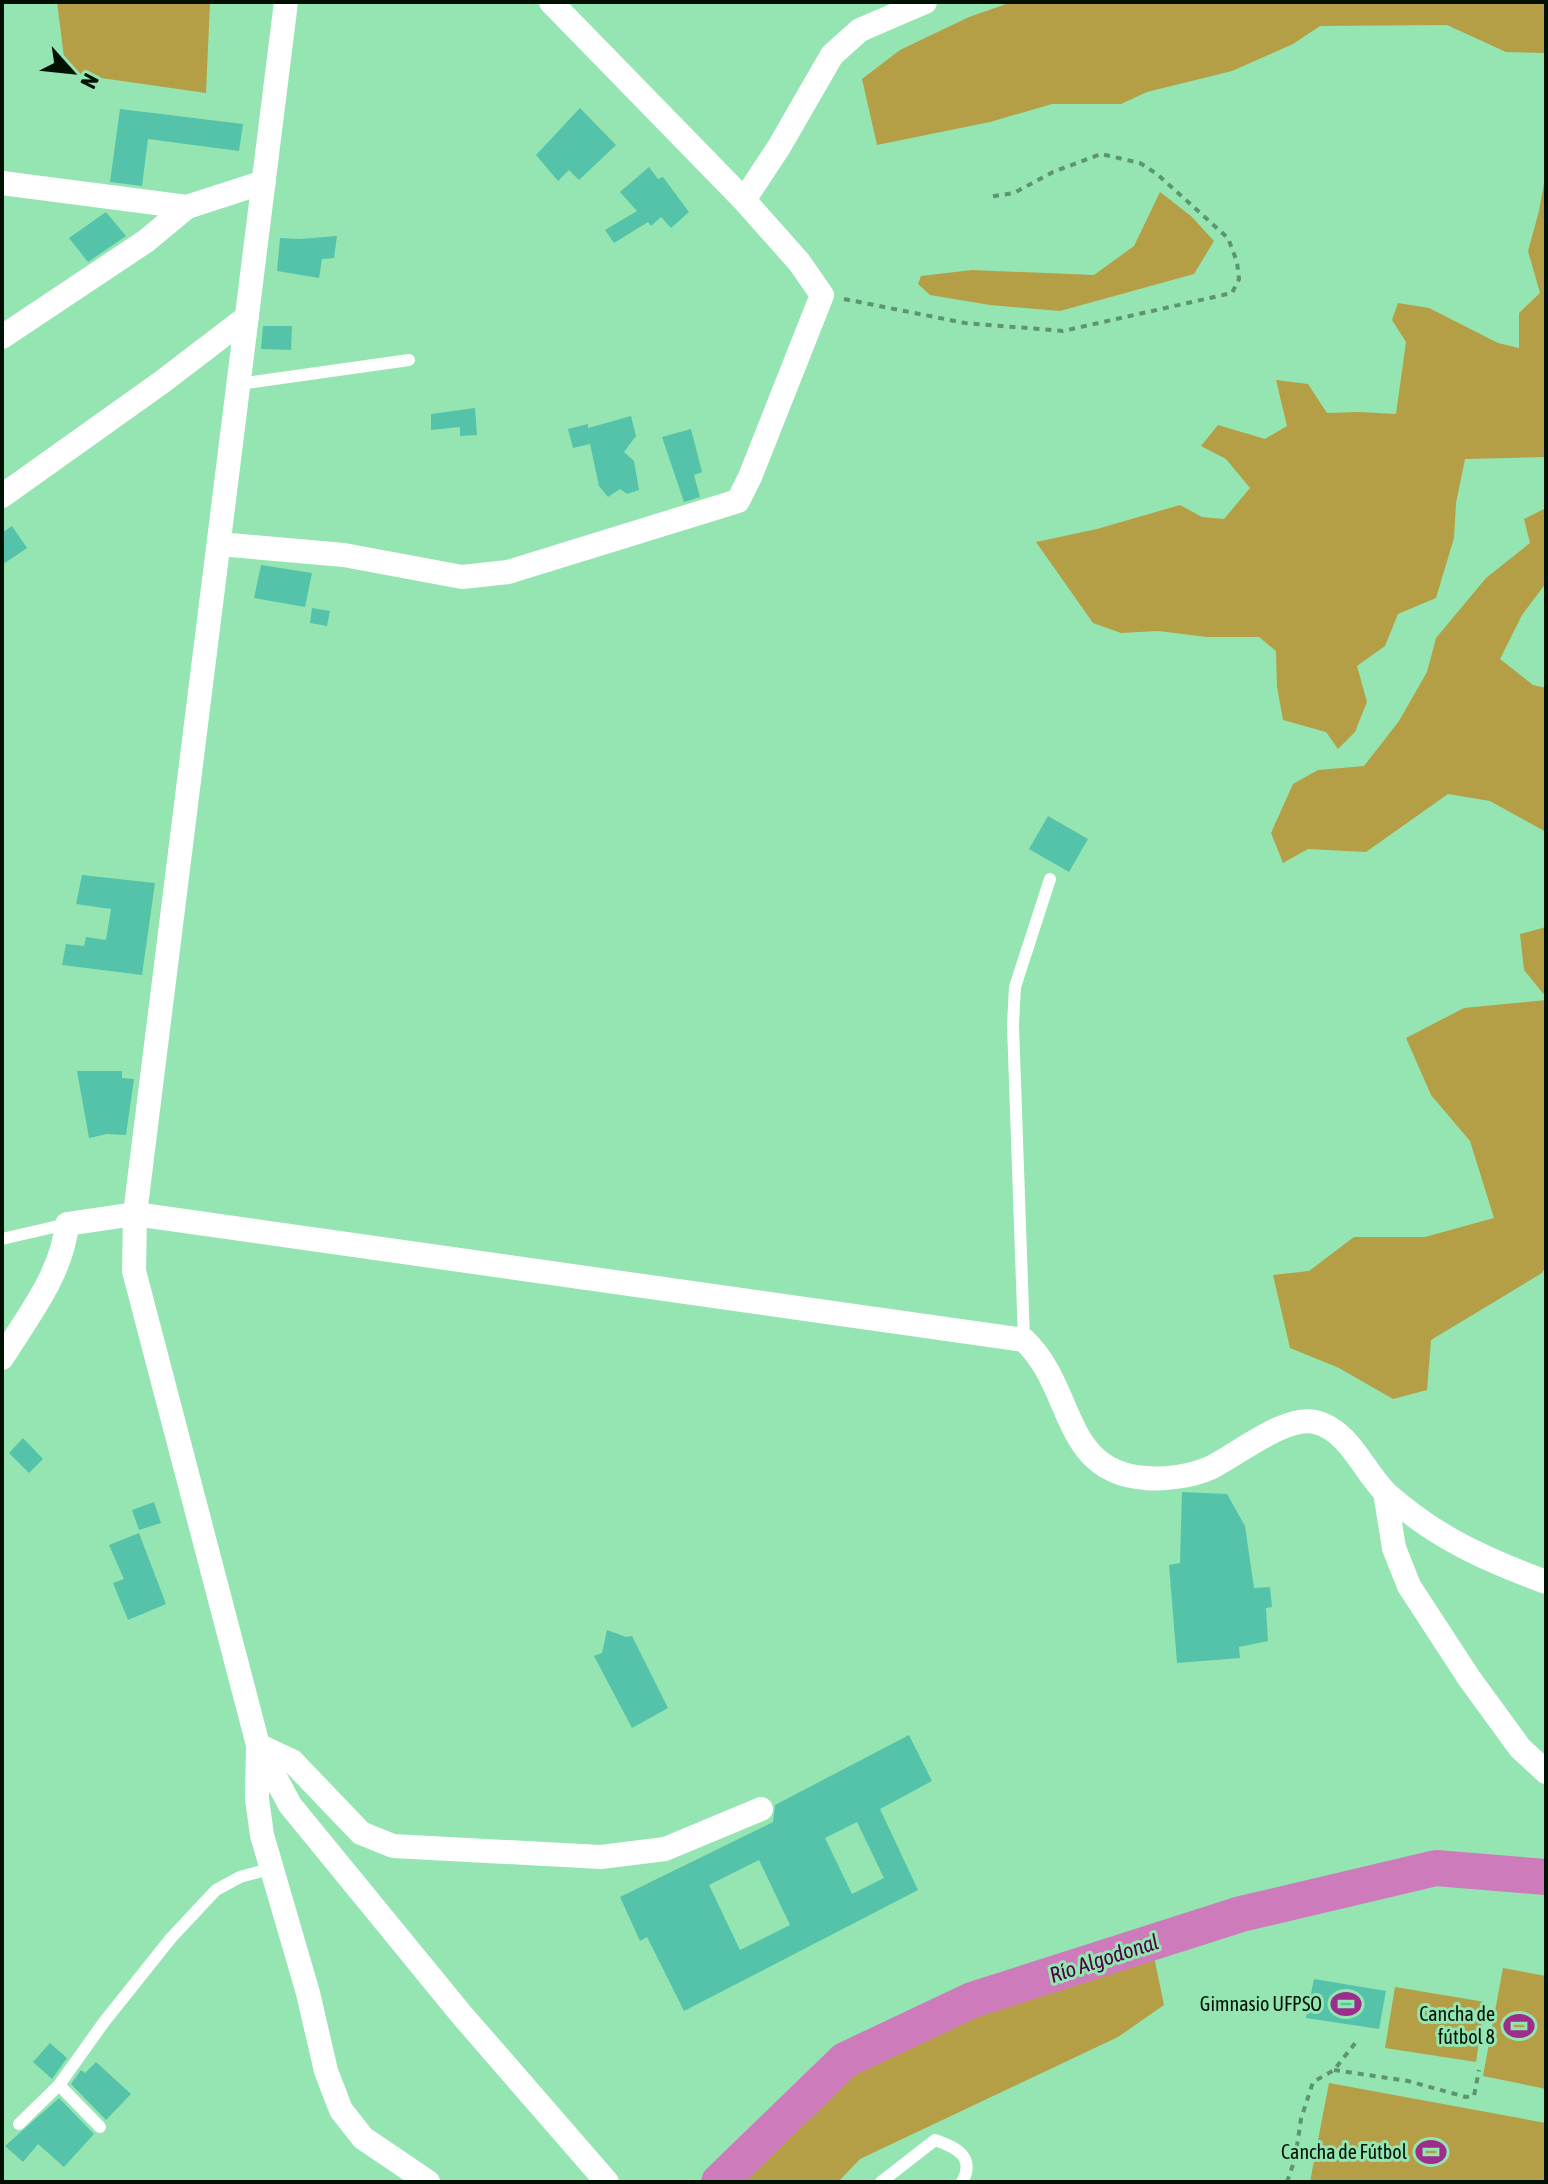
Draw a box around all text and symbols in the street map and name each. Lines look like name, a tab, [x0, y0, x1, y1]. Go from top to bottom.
north arrow	[32, 32, 112, 112]
text: N	[75, 69, 104, 93]
water label: Río Algodonal	[1046, 1928, 1162, 1988]
sports icon: Gimnasio UFPSO	[1329, 1987, 1363, 2021]
place label: Gimnasio UFPSO	[1200, 1992, 1322, 2015]
place label: Cancha de fútbol 8	[1419, 2002, 1495, 2048]
sports icon: Cancha de fútbol 8	[1502, 2009, 1536, 2043]
sports icon: Cancha de Fútbol	[1414, 2135, 1448, 2169]
place label: Cancha de Fútbol	[1281, 2140, 1408, 2163]

